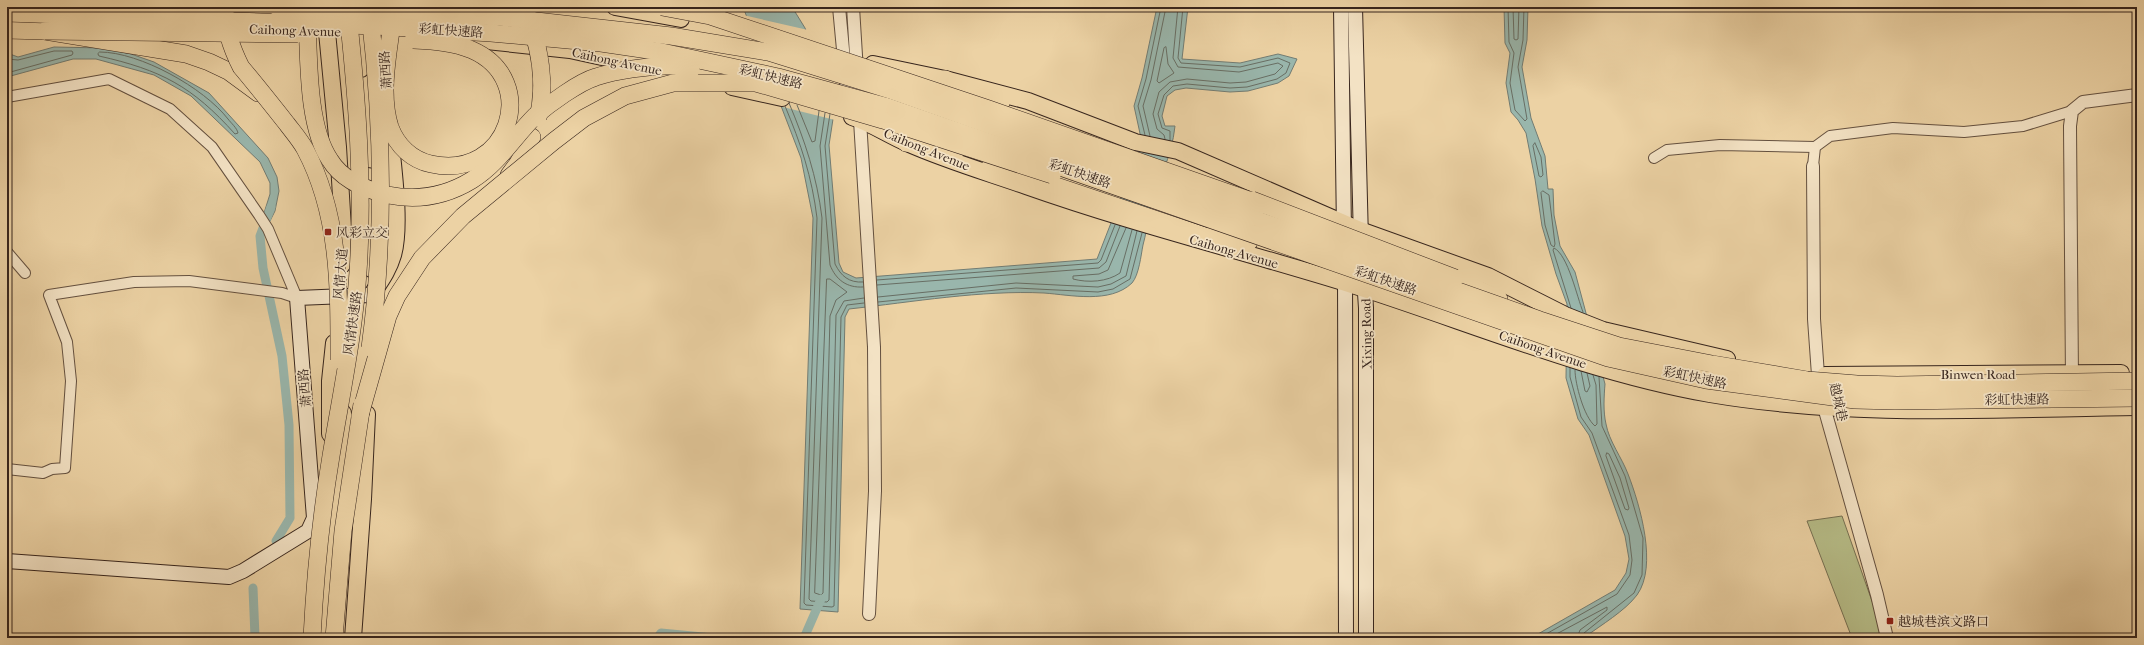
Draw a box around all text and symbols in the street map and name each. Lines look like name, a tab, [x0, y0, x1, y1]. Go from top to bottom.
street label: Caihong Avenue	[249, 21, 342, 40]
street label: 彩虹快速路	[418, 21, 484, 40]
street label: Caihong Avenue	[571, 45, 664, 78]
street label: 萧西路	[377, 50, 394, 90]
street label: 彩虹快速路	[738, 61, 804, 92]
street label: Caihong Avenue	[882, 125, 973, 174]
street label: 彩虹快速路	[1047, 156, 1113, 191]
place label: 风彩立交	[336, 225, 388, 240]
marker: 风彩立交	[323, 227, 333, 237]
street label: Caihong Avenue	[1188, 232, 1280, 271]
street label: 风情大道	[331, 247, 350, 301]
street label: 彩虹快速路	[1353, 263, 1419, 298]
street label: 风情快速路	[341, 290, 364, 356]
street label: Xixing Road	[1358, 298, 1375, 370]
street label: Caihong Avenue	[1497, 327, 1589, 372]
street label: 彩虹快速路	[1662, 363, 1728, 392]
street label: Binwen Road	[1941, 367, 2016, 382]
street label: 萧西路	[295, 368, 314, 408]
street label: 越城巷	[1827, 381, 1850, 423]
street label: 彩虹快速路	[1984, 391, 2050, 408]
place label: 越城巷滨文路口	[1898, 614, 1989, 629]
marker: 越城巷滨文路口	[1885, 616, 1895, 626]

